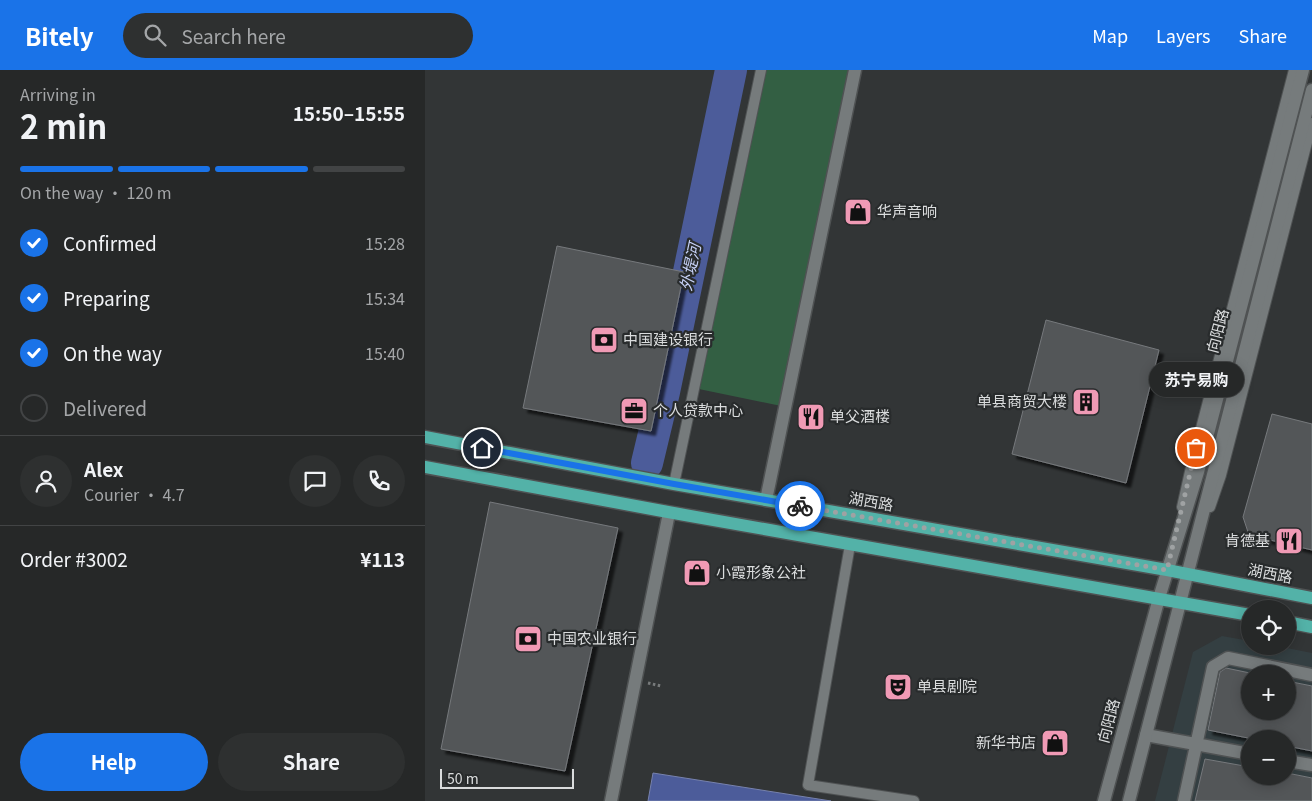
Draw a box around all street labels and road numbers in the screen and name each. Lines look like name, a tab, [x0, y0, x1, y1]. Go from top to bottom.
street label: 向阳路	[1201, 306, 1233, 355]
street label: 湖西路	[847, 486, 895, 515]
street label: 湖西路	[1246, 558, 1294, 587]
street label: 向阳路	[1092, 696, 1124, 745]

